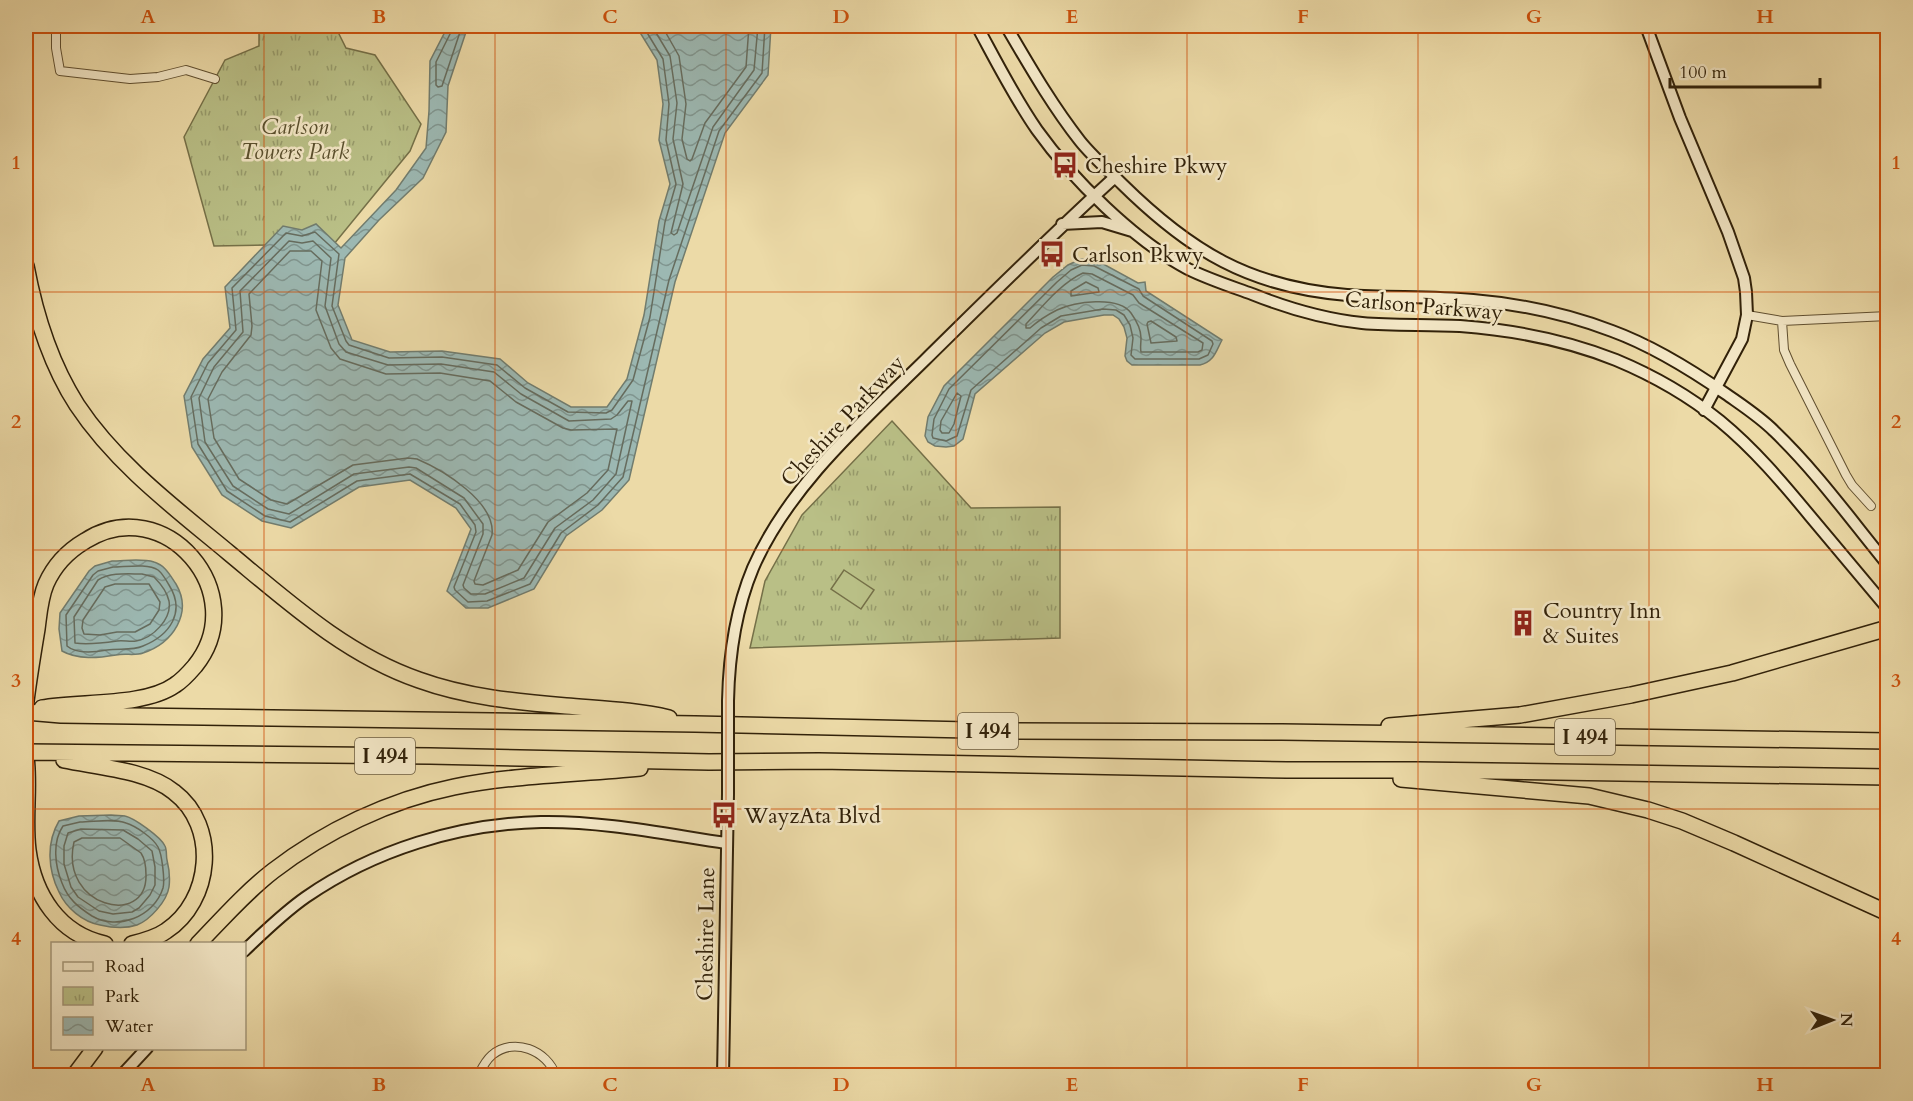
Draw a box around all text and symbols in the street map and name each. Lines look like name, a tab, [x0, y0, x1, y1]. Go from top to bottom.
text: A	[140, 3, 156, 30]
text: B	[372, 3, 386, 30]
text: C	[602, 3, 618, 30]
text: D	[832, 3, 850, 30]
text: E	[1066, 3, 1078, 30]
text: F	[1297, 3, 1309, 30]
text: G	[1526, 3, 1542, 30]
text: H	[1756, 3, 1774, 30]
scale bar	[1670, 51, 1820, 89]
text: 100 m	[1679, 60, 1727, 85]
park label: Carlson Towers Park	[241, 112, 349, 167]
text: 1	[11, 149, 21, 176]
text: 1	[1891, 149, 1901, 176]
bus stop icon: Cheshire Pkwy	[1050, 150, 1080, 180]
place label: Cheshire Pkwy	[1085, 151, 1228, 181]
bus stop icon: Carlson Pkwy	[1037, 239, 1067, 269]
place label: Carlson Pkwy	[1072, 240, 1204, 270]
street label: Carlson Parkway	[1344, 284, 1505, 328]
street label: Cheshire Parkway	[774, 348, 912, 493]
text: 2	[11, 408, 21, 435]
text: 2	[1891, 408, 1901, 435]
place label: Country Inn & Suites	[1543, 596, 1662, 651]
building icon: Country Inn & Suites	[1508, 608, 1538, 638]
text: 3	[11, 667, 21, 694]
text: 3	[1891, 667, 1901, 694]
road number: I 494	[958, 713, 1018, 749]
road number: I 494	[1555, 719, 1615, 755]
road number: I 494	[355, 738, 415, 774]
bus stop icon: WayzAta Blvd	[709, 800, 739, 830]
place label: WayzAta Blvd	[743, 801, 881, 831]
street label: Cheshire Lane	[690, 867, 722, 1001]
text: 4	[11, 925, 21, 952]
text: 4	[1891, 925, 1901, 952]
legend	[51, 942, 246, 1050]
text: Road	[105, 954, 145, 979]
text: Park	[105, 984, 140, 1009]
north arrow	[1802, 990, 1862, 1050]
text: N	[1835, 1013, 1857, 1027]
text: Water	[104, 1014, 154, 1039]
text: A	[140, 1071, 156, 1098]
text: B	[372, 1071, 386, 1098]
text: C	[602, 1071, 618, 1098]
text: D	[832, 1071, 850, 1098]
text: E	[1066, 1071, 1078, 1098]
text: F	[1297, 1071, 1309, 1098]
text: G	[1526, 1071, 1542, 1098]
text: H	[1756, 1071, 1774, 1098]

